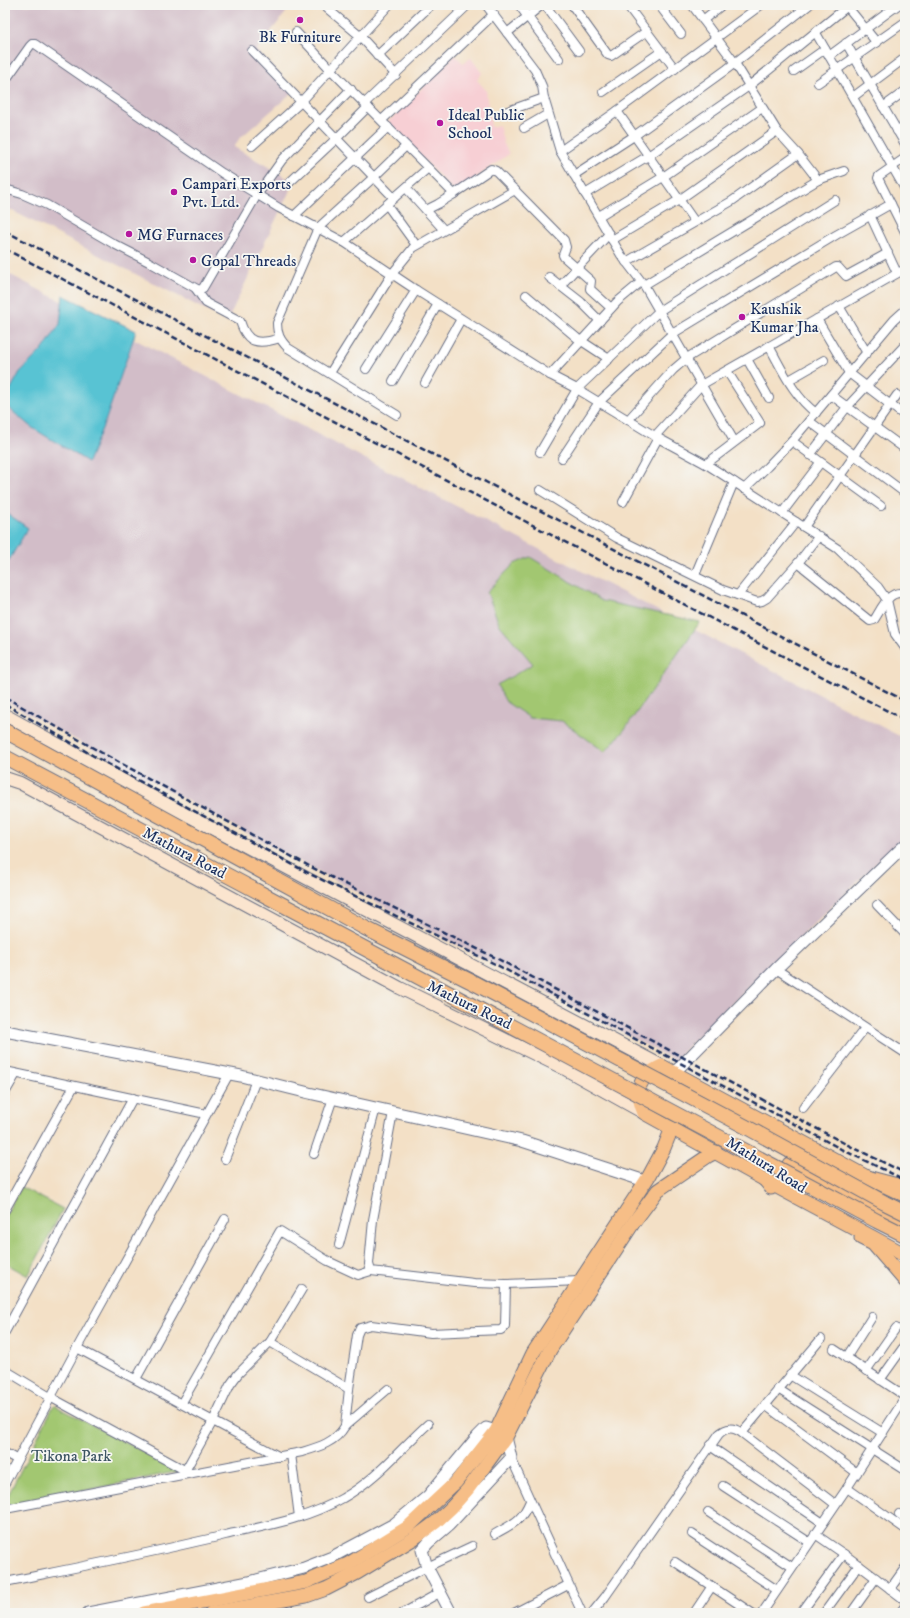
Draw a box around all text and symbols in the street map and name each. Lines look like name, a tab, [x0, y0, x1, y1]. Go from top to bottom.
marker: Bk Furniture	[295, 15, 305, 25]
place label: Bk Furniture	[259, 27, 342, 47]
place label: Ideal Public School	[448, 105, 524, 143]
marker: Ideal Public School	[435, 118, 445, 128]
place label: Campari Exports Pvt. Ltd.	[182, 174, 291, 212]
marker: Campari Exports Pvt. Ltd.	[169, 187, 179, 197]
place label: MG Furnaces	[137, 225, 223, 245]
marker: MG Furnaces	[124, 229, 134, 239]
place label: Gopal Threads	[201, 251, 296, 271]
marker: Gopal Threads	[188, 255, 198, 265]
place label: Kaushik Kumar Jha	[750, 299, 819, 337]
marker: Kaushik Kumar Jha	[737, 312, 747, 322]
street label: Mathura Road	[139, 822, 230, 883]
street label: Mathura Road	[424, 976, 515, 1034]
street label: Mathura Road	[722, 1132, 811, 1198]
park label: Tikona Park	[31, 1446, 111, 1466]

